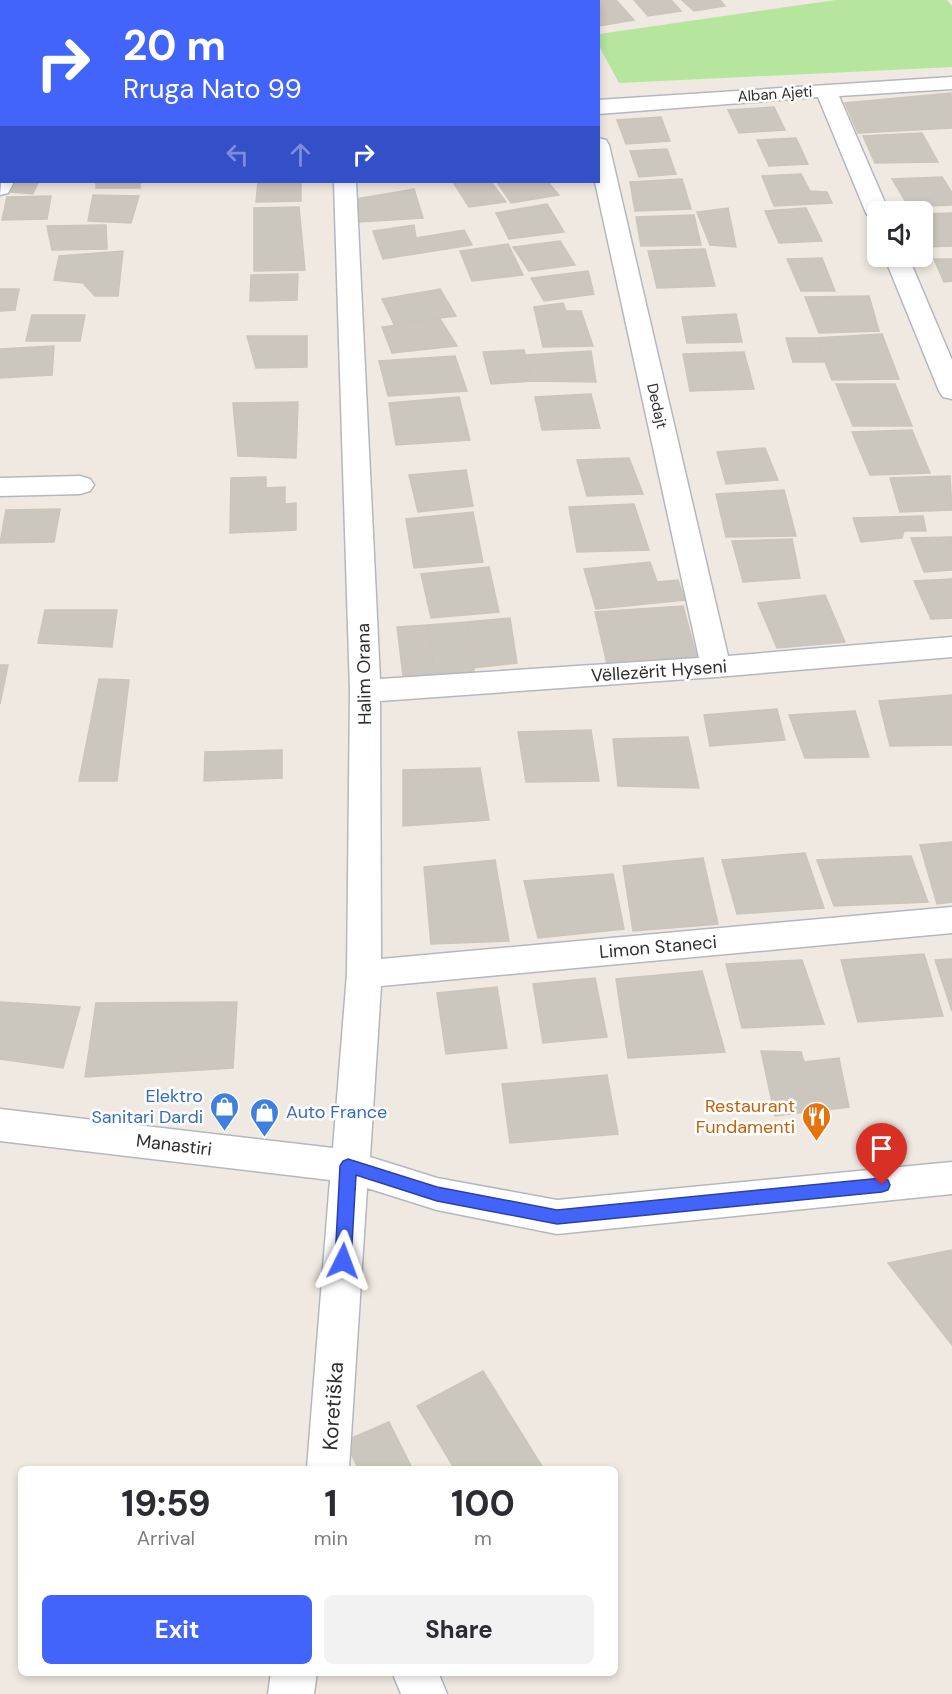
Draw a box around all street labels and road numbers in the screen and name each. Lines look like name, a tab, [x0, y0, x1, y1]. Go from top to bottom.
street label: Alban Ajeti	[737, 81, 813, 107]
street label: Dedajt	[642, 381, 672, 431]
street label: Halim Orana	[351, 623, 377, 725]
street label: Vëllezërit Hyseni	[590, 654, 728, 688]
street label: Limon Staneci	[598, 930, 718, 964]
street label: Manastiri	[135, 1128, 213, 1162]
street label: Koretiška	[316, 1361, 350, 1451]

